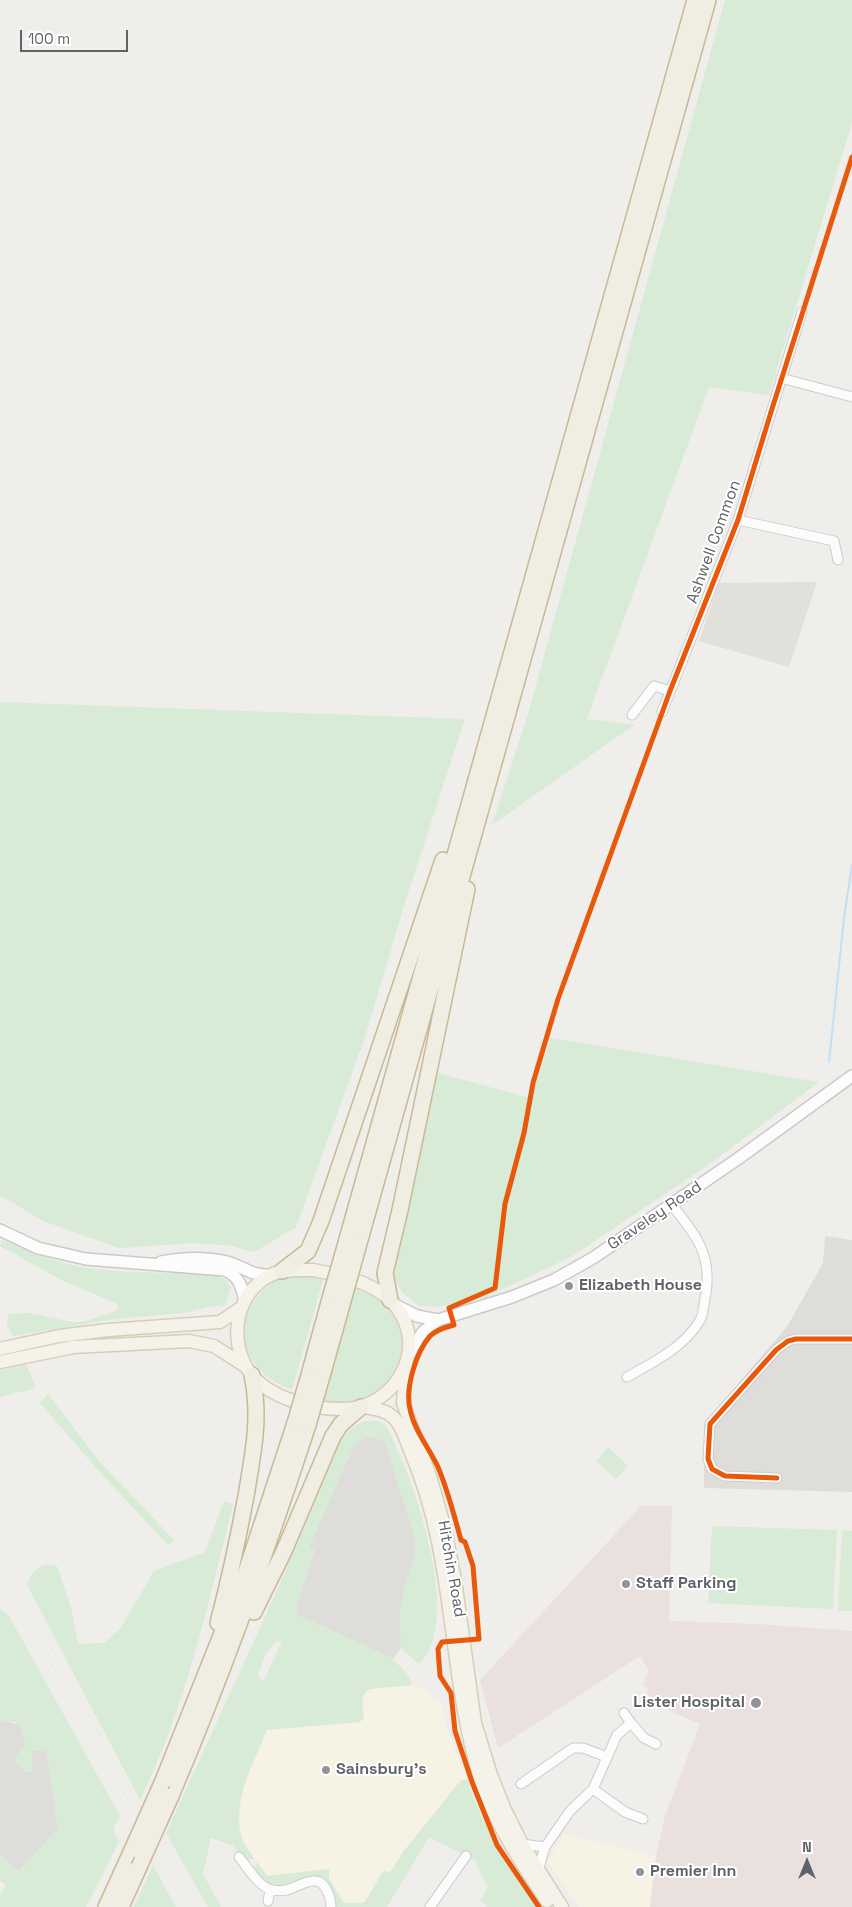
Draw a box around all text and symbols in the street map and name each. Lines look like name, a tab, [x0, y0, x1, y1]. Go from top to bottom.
scale bar	[22, 20, 130, 52]
text: 100 m	[28, 29, 70, 48]
street label: Ashwell Common	[683, 478, 745, 606]
street label: Graveley Road	[604, 1177, 706, 1255]
place label: Elizabeth House	[579, 1276, 702, 1296]
marker: Elizabeth House	[563, 1280, 575, 1292]
street label: Hitchin Road	[433, 1519, 469, 1619]
place label: Staff Parking	[636, 1574, 736, 1594]
marker: Staff Parking	[620, 1578, 632, 1590]
place label: Lister Hospital	[633, 1693, 745, 1713]
marker: Lister Hospital	[749, 1696, 763, 1710]
place label: Sainsbury's	[336, 1760, 427, 1780]
marker: Sainsbury's	[320, 1764, 332, 1776]
north arrow	[782, 1837, 832, 1887]
text: N	[802, 1838, 812, 1856]
place label: Premier Inn	[650, 1862, 736, 1882]
marker: Premier Inn	[634, 1866, 646, 1878]

